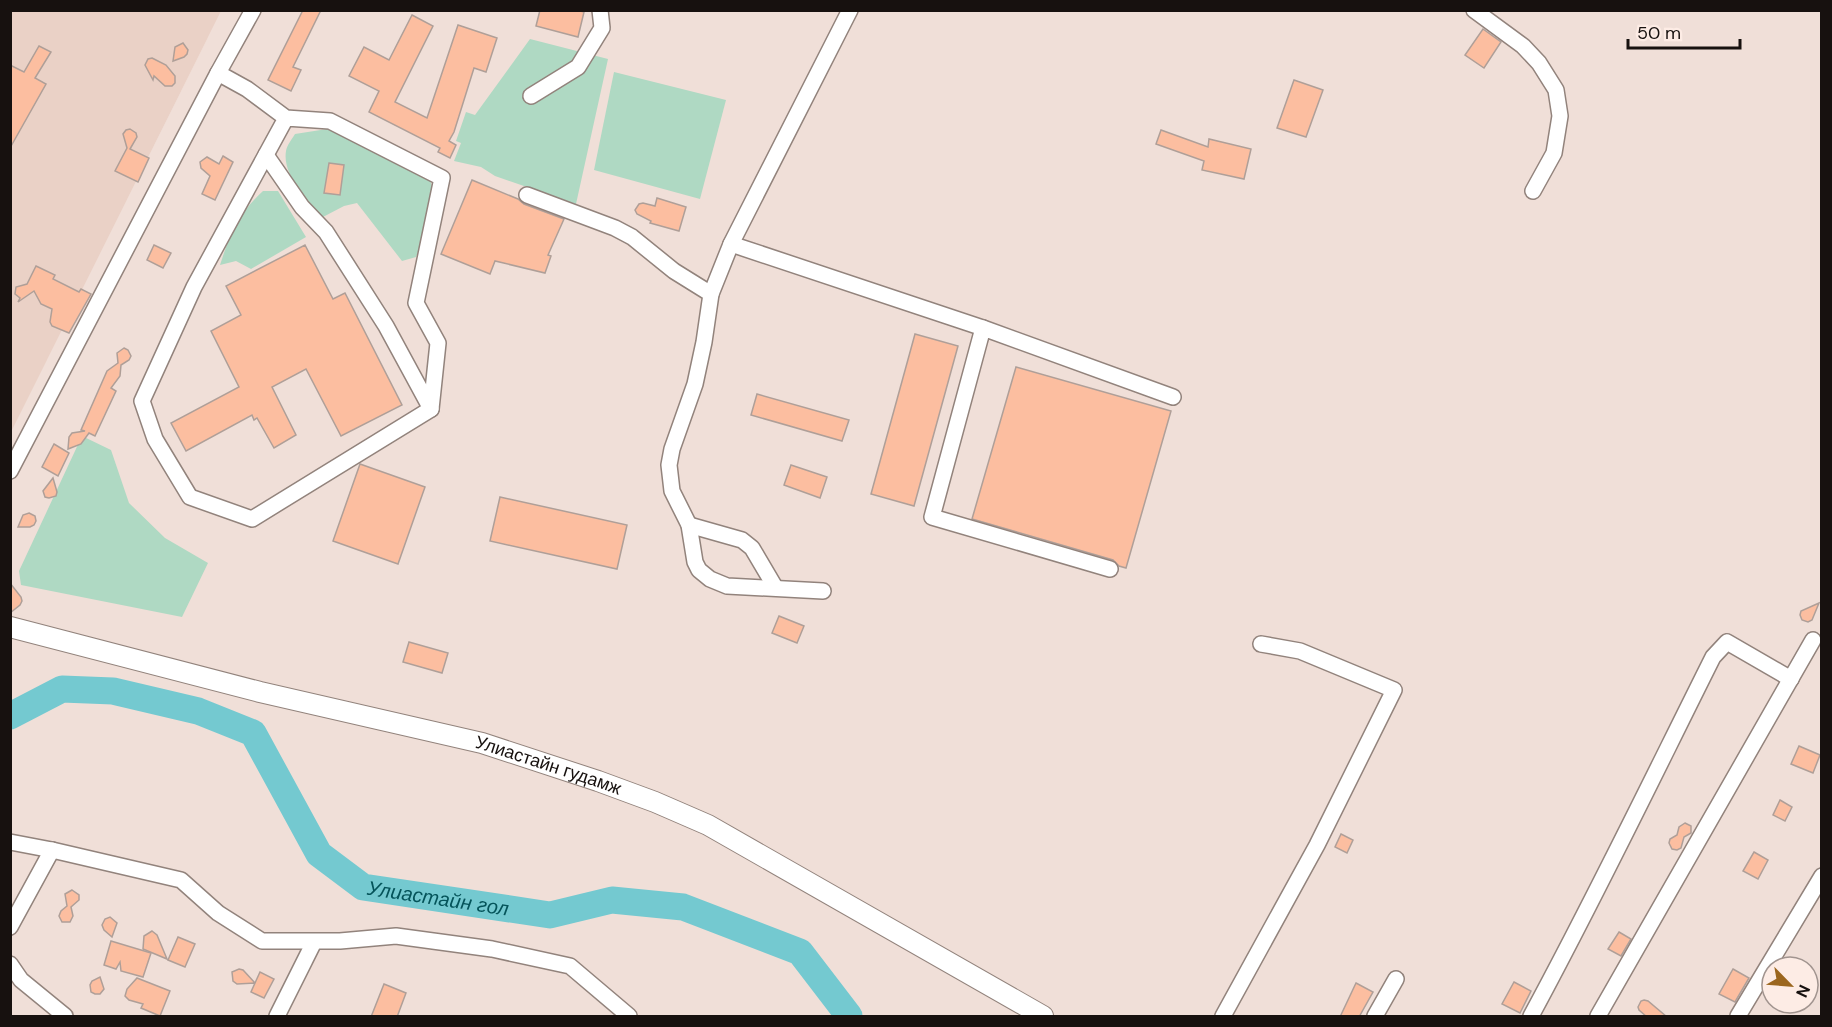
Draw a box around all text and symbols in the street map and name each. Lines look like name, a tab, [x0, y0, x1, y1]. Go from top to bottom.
scale bar	[1628, 12, 1740, 50]
text: 50 m	[1637, 21, 1681, 45]
street label: Улиастайн гудамж	[473, 730, 625, 801]
water label: Улиастайн гол	[365, 875, 511, 922]
north arrow	[1760, 955, 1820, 1015]
text: N	[1791, 981, 1815, 1001]

